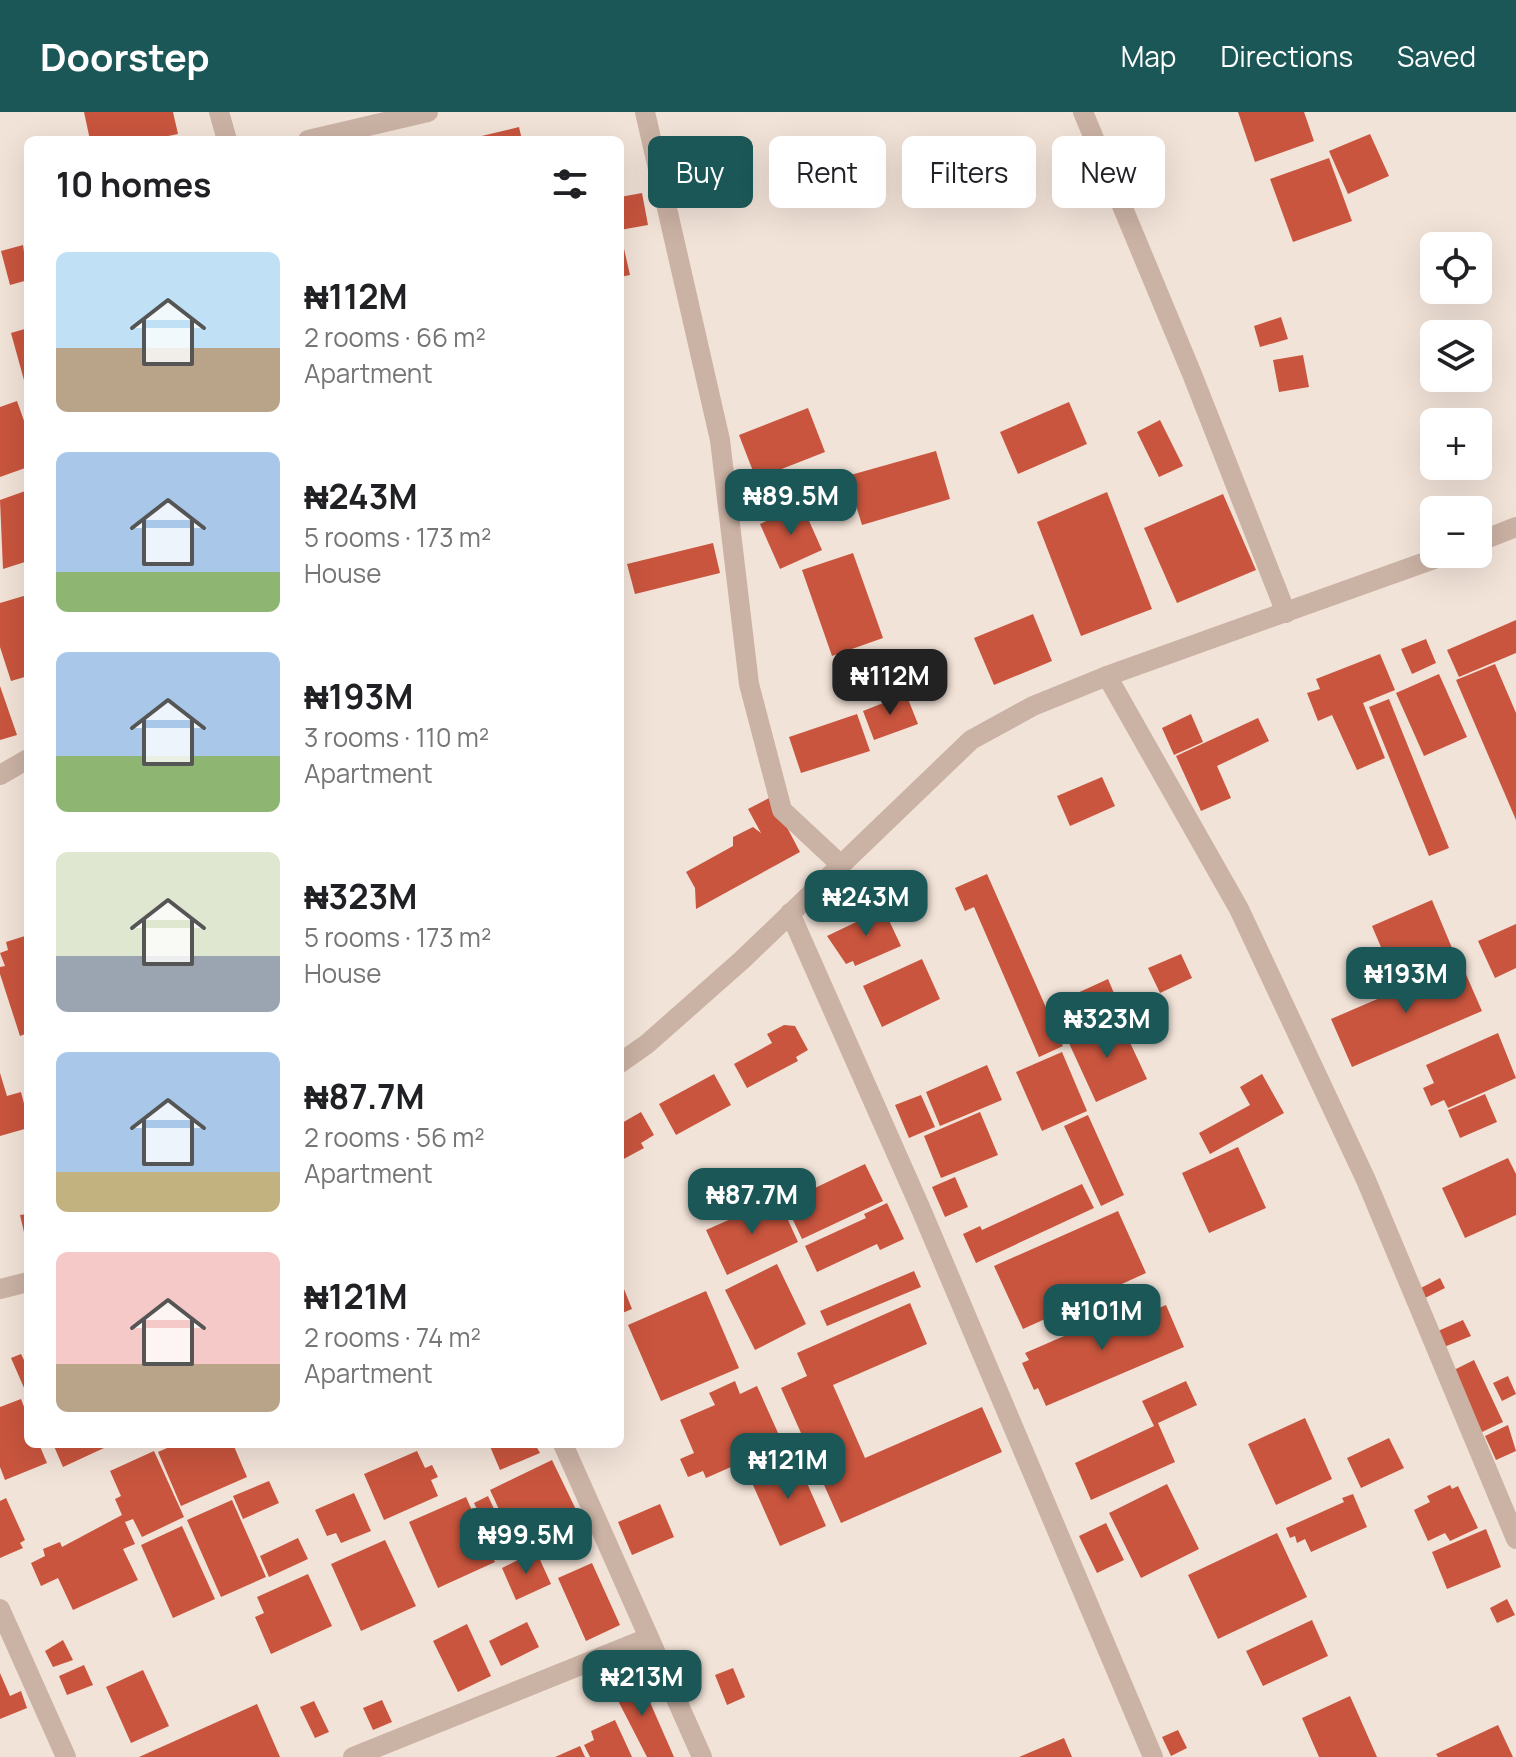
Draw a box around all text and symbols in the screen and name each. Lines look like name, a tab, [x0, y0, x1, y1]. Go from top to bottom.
text: Doorstep	[40, 30, 210, 82]
text: Map	[1121, 37, 1176, 75]
text: Directions	[1220, 37, 1353, 75]
text: Saved	[1397, 37, 1476, 75]
chip: Buy	[648, 136, 753, 208]
chip: Rent	[769, 136, 886, 208]
chip: Filters	[902, 136, 1036, 208]
chip: New	[1052, 136, 1165, 208]
text: 10 homes	[56, 161, 212, 207]
icon: filters	[548, 162, 592, 206]
map controls	[1420, 232, 1492, 568]
button: locate	[1420, 232, 1492, 304]
text: ₦112M	[304, 273, 408, 319]
icon: home	[120, 284, 216, 380]
text: 2 rooms · 66 m²	[304, 319, 486, 355]
button: layers	[1420, 320, 1492, 392]
text: Apartment	[304, 355, 433, 391]
button: +	[1420, 408, 1492, 480]
pin: ₦89.5M	[726, 469, 856, 537]
text: ₦243M	[304, 473, 418, 519]
text: ₦89.5M	[743, 477, 839, 513]
icon: home	[120, 484, 216, 580]
button: −	[1420, 496, 1492, 568]
text: 5 rooms · 173 m²	[304, 519, 491, 555]
text: House	[304, 555, 381, 591]
pin: ₦112M	[834, 649, 946, 717]
text: ₦112M	[850, 657, 930, 693]
text: ₦193M	[304, 673, 413, 719]
icon: home	[120, 684, 216, 780]
text: 3 rooms · 110 m²	[304, 719, 489, 755]
text: Apartment	[304, 755, 433, 791]
pin: ₦243M	[810, 870, 922, 938]
text: ₦323M	[304, 873, 417, 919]
text: ₦243M	[823, 878, 909, 914]
icon: home	[120, 884, 216, 980]
text: 5 rooms · 173 m²	[304, 919, 491, 955]
pin: ₦193M	[1350, 947, 1462, 1015]
text: House	[304, 955, 381, 991]
text: ₦193M	[1364, 955, 1448, 991]
pin: ₦323M	[1051, 992, 1163, 1060]
text: ₦323M	[1064, 1000, 1150, 1036]
text: ₦87.7M	[304, 1073, 424, 1119]
icon: home	[120, 1084, 216, 1180]
text: 2 rooms · 56 m²	[304, 1119, 485, 1155]
text: Apartment	[304, 1155, 433, 1191]
pin: ₦87.7M	[687, 1168, 817, 1236]
text: ₦87.7M	[706, 1176, 798, 1212]
text: ₦121M	[304, 1273, 408, 1319]
icon: home	[120, 1284, 216, 1380]
pin: ₦101M	[1046, 1284, 1158, 1352]
text: ₦101M	[1062, 1292, 1142, 1328]
text: 2 rooms · 74 m²	[304, 1319, 481, 1355]
text: Apartment	[304, 1355, 433, 1391]
pin: ₦121M	[732, 1433, 844, 1501]
text: ₦121M	[748, 1441, 828, 1477]
pin: ₦99.5M	[461, 1508, 591, 1576]
text: ₦99.5M	[478, 1516, 574, 1552]
pin: ₦213M	[586, 1650, 698, 1718]
text: ₦213M	[601, 1658, 684, 1694]

